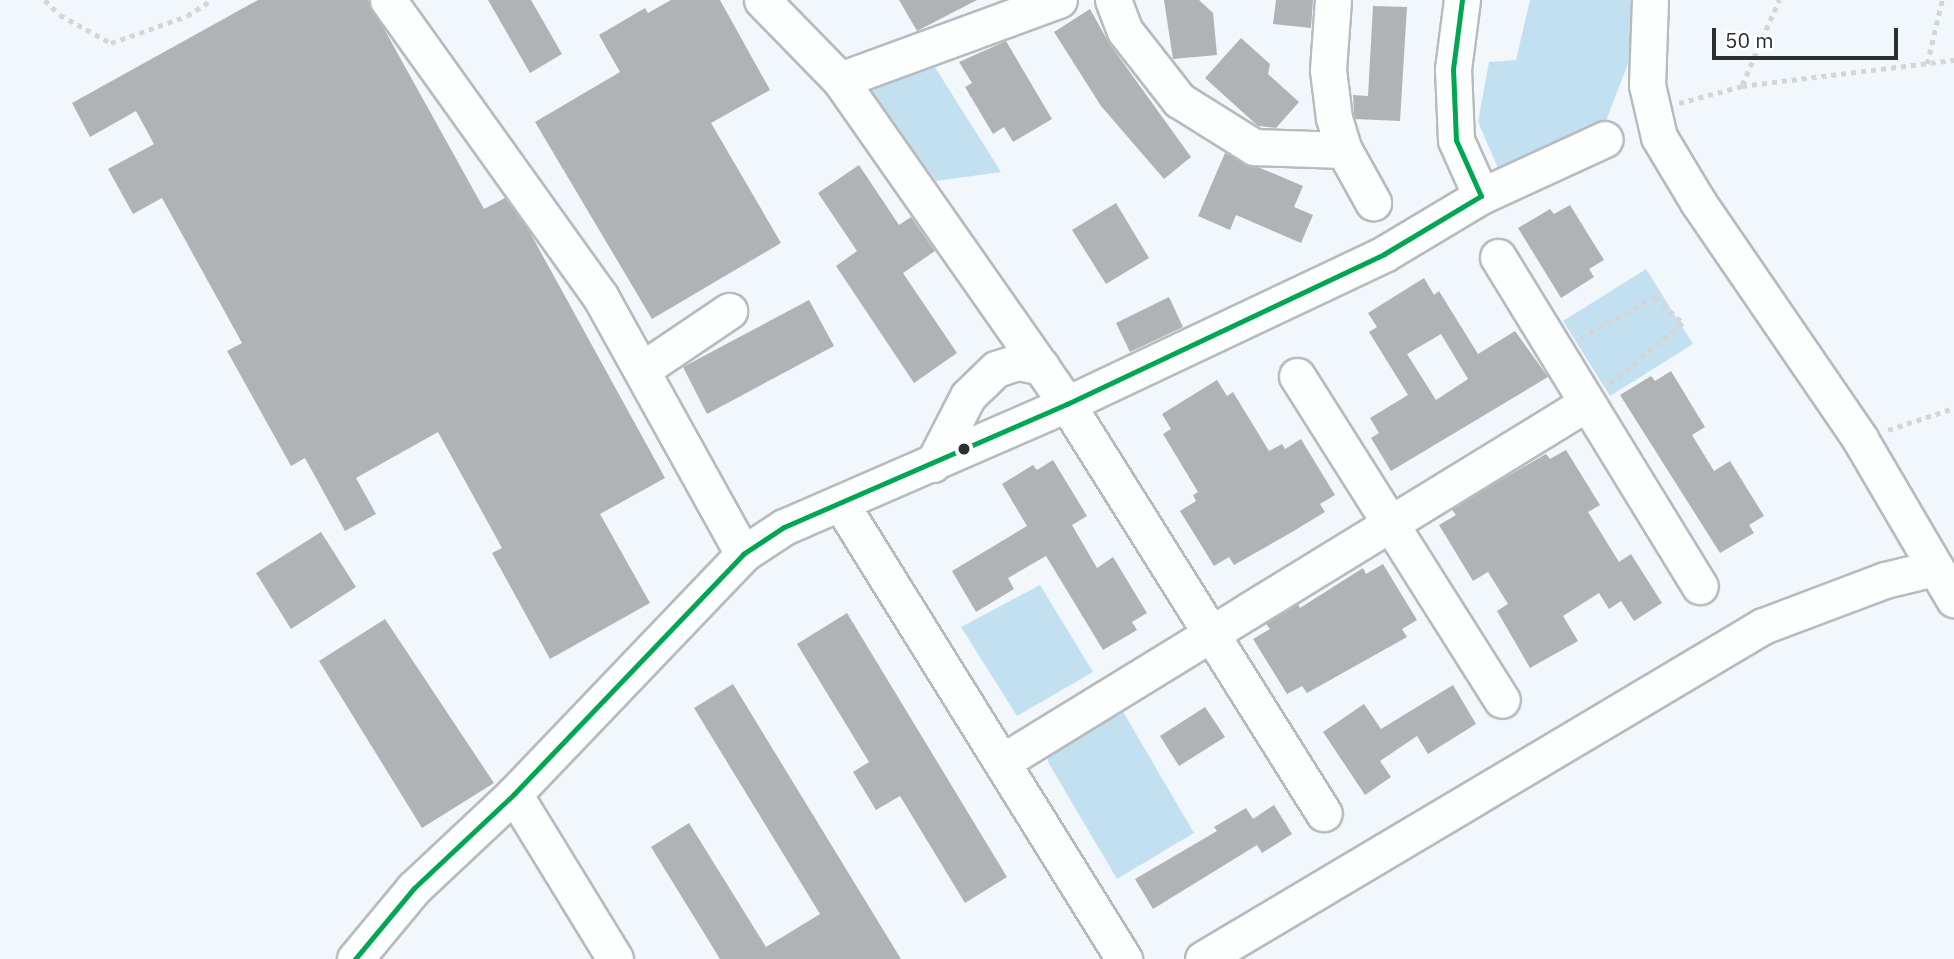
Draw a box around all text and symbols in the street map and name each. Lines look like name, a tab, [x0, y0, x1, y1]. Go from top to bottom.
scale bar	[1716, 14, 1902, 58]
text: 50 m	[1725, 26, 1774, 54]
unlabelled marker	[957, 442, 971, 456]

